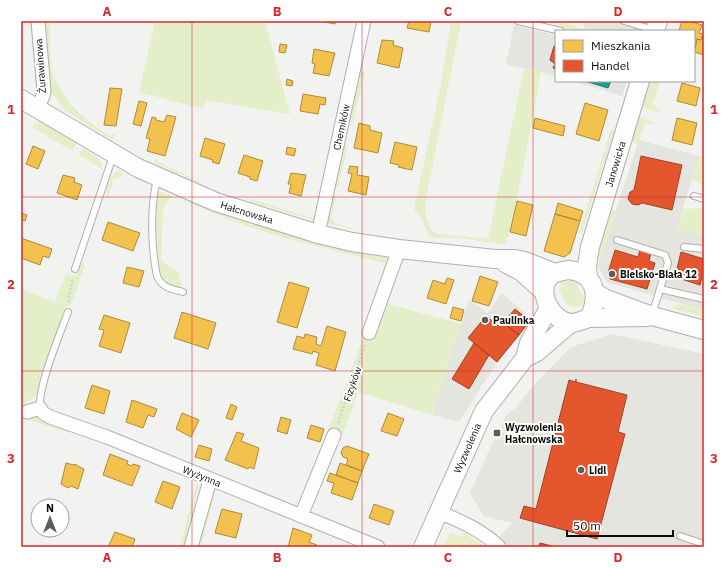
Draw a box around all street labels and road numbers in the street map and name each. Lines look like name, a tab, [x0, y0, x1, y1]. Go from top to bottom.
street label: Żurawinowa	[32, 38, 49, 94]
street label: Chemików	[330, 102, 353, 151]
street label: Janowicka	[602, 139, 629, 189]
street label: Hałcnowska	[219, 198, 275, 227]
street label: Fizyków	[340, 365, 365, 403]
street label: Wyzwolenia	[451, 421, 485, 475]
street label: Wyżynna	[181, 463, 224, 490]

